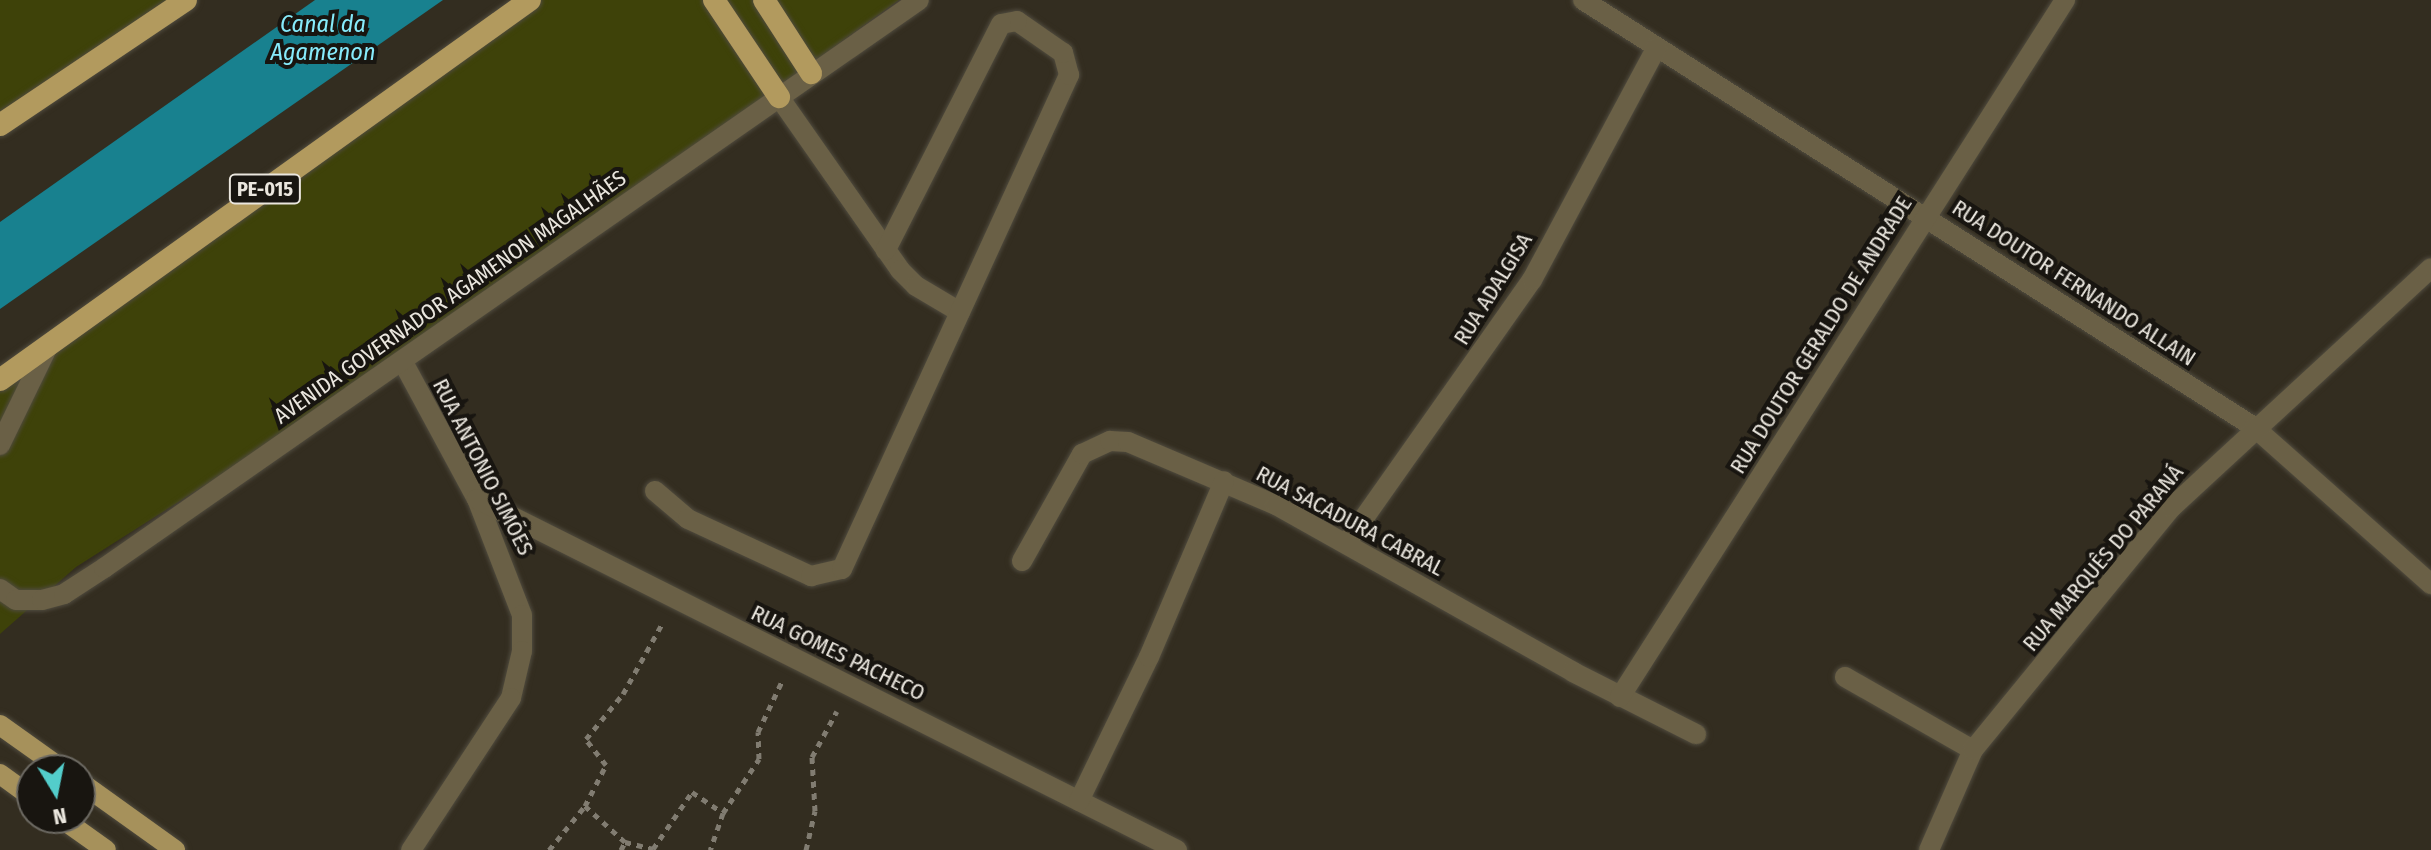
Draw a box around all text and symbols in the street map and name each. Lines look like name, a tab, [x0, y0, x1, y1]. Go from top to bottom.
water label: Canal da Agamenon	[271, 11, 375, 67]
street label: AVENIDA GOVERNADOR AGAMENON MAGALHÃES	[269, 165, 631, 429]
road number: PE-015	[227, 173, 303, 205]
street label: RUA DOUTOR GERALDO DE ANDRADE	[1725, 192, 1917, 478]
street label: RUA DOUTOR FERNANDO ALLAIN	[1947, 194, 2201, 372]
street label: RUA ADALGISA	[1448, 228, 1538, 350]
street label: RUA ANTONIO SIMÕES	[427, 374, 539, 560]
street label: RUA MARQUÊS DO PARANÁ	[2017, 459, 2189, 657]
street label: RUA SACADURA CABRAL	[1252, 460, 1448, 582]
street label: RUA GOMES PACHECO	[747, 599, 929, 707]
north arrow	[16, 754, 96, 834]
text: N	[51, 802, 69, 831]

